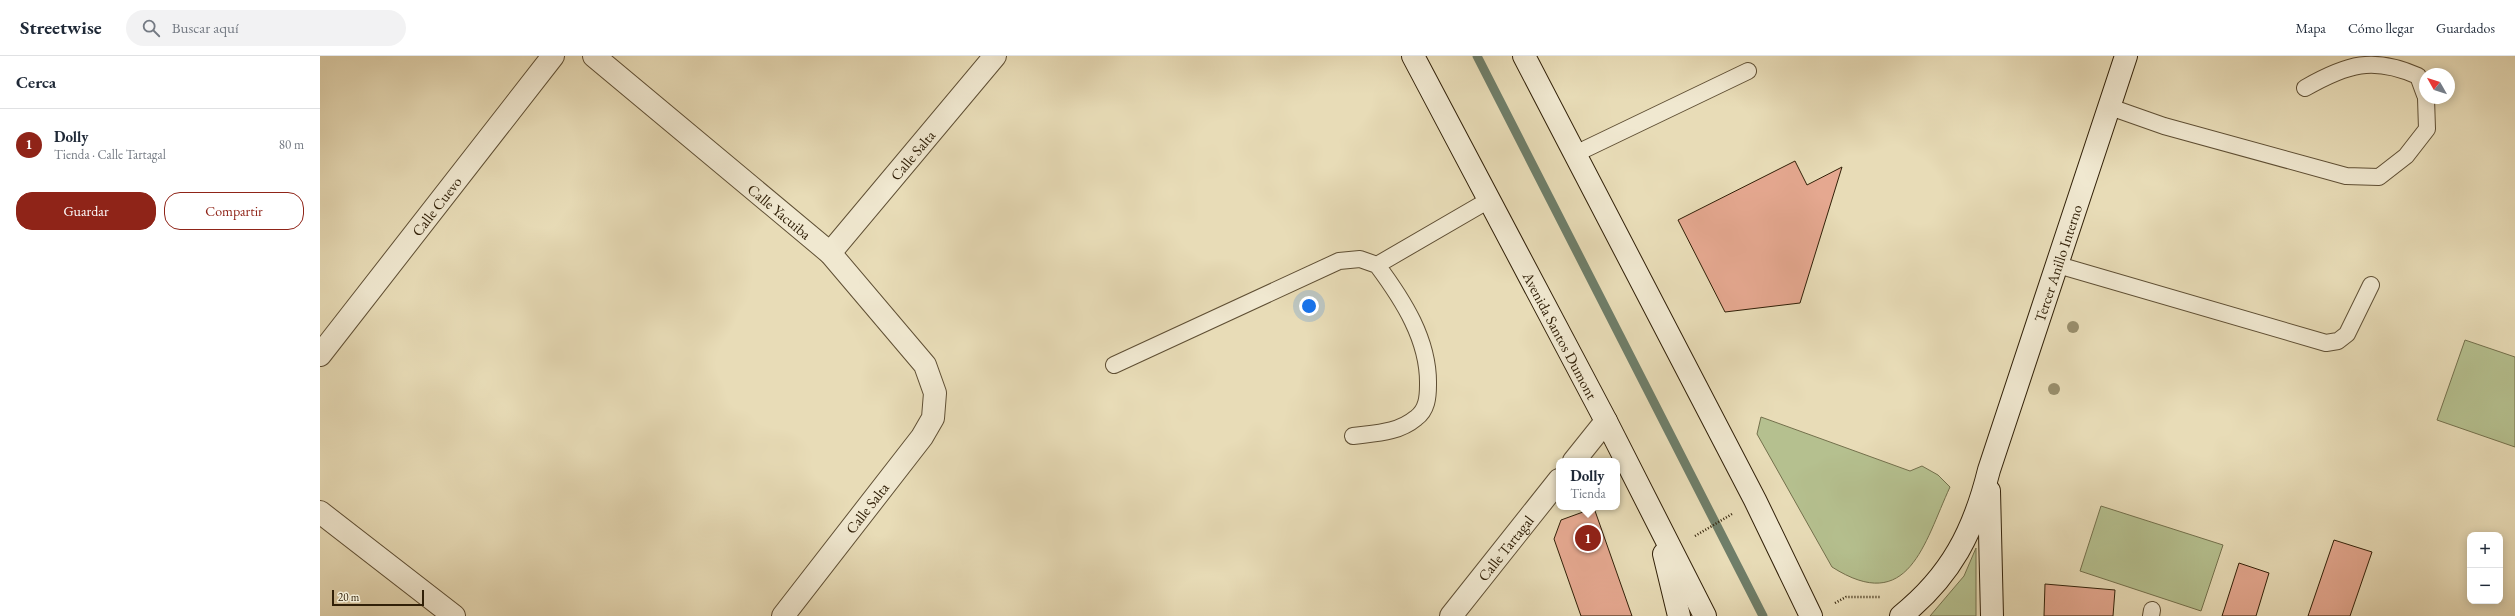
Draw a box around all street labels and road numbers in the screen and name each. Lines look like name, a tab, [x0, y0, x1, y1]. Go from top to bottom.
street label: Calle Salta	[886, 126, 939, 184]
street label: Calle Cuevo	[407, 172, 465, 240]
street label: Calle Yacuiba	[744, 179, 815, 243]
street label: Tercer Anillo Interno	[2029, 202, 2086, 324]
street label: Avenida Santos Dumont	[1519, 267, 1602, 403]
street label: Calle Salta	[841, 479, 893, 537]
street label: Calle Tartagal	[1473, 511, 1537, 585]

